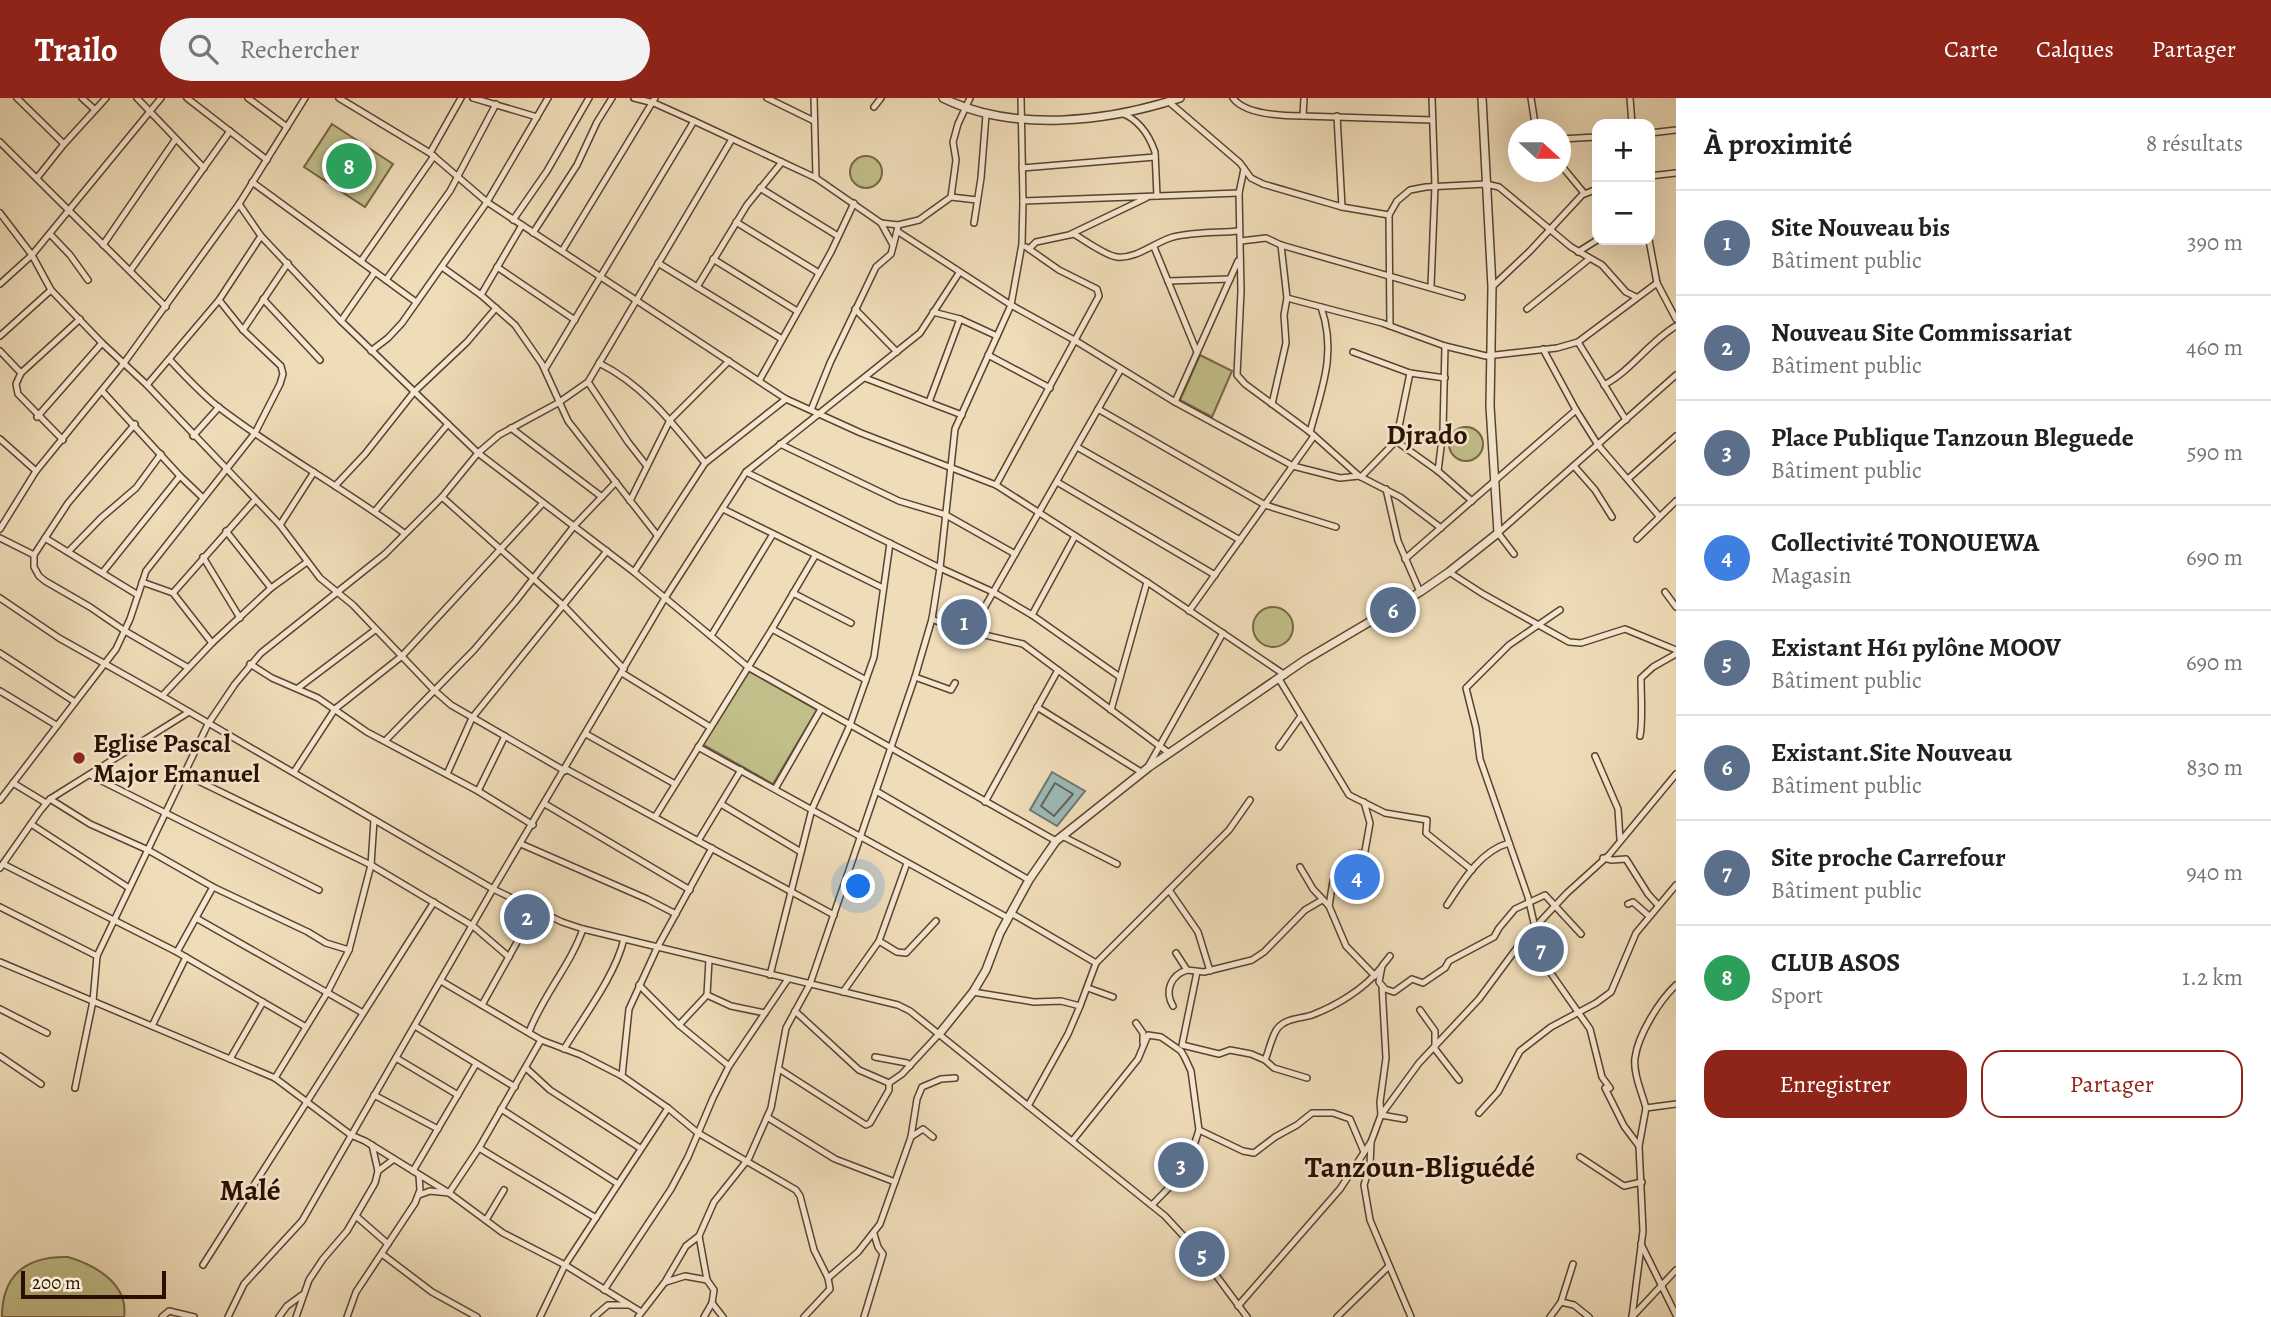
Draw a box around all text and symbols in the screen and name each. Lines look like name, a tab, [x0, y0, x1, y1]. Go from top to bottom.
search box	[160, 18, 650, 81]
text: Trailo	[35, 27, 118, 72]
icon: search	[184, 30, 222, 68]
text: Rechercher	[240, 32, 359, 67]
text: Carte	[1944, 33, 1998, 65]
text: Calques	[2036, 33, 2114, 65]
text: Partager	[2152, 33, 2236, 65]
north arrow	[1508, 119, 1571, 182]
map controls	[1592, 119, 1655, 245]
button: +	[1592, 119, 1655, 182]
text: À proximité	[1704, 124, 1852, 164]
text: 8 résultats	[2146, 128, 2243, 159]
pin: 8	[326, 140, 372, 192]
button: −	[1592, 182, 1655, 245]
text: Site Nouveau bis	[1771, 210, 1950, 245]
text: 1	[1723, 227, 1731, 258]
text: 390 m	[2187, 227, 2243, 258]
text: Bâtiment public	[1771, 245, 1922, 276]
text: Nouveau Site Commissariat	[1771, 315, 2072, 350]
text: 2	[1721, 332, 1733, 363]
text: 460 m	[2186, 332, 2243, 363]
text: Bâtiment public	[1771, 350, 1922, 381]
district label: Djrado	[1386, 416, 1468, 454]
text: Place Publique Tanzoun Bleguede	[1771, 420, 2134, 455]
text: 3	[1722, 437, 1732, 468]
text: 590 m	[2187, 437, 2243, 468]
text: Bâtiment public	[1771, 455, 1922, 486]
text: Collectivité TONOUEWA	[1771, 525, 2039, 560]
text: 4	[1722, 542, 1732, 573]
text: 690 m	[2186, 542, 2243, 573]
text: Magasin	[1771, 560, 1851, 591]
pin: 6	[1370, 584, 1416, 636]
pin: 1	[941, 596, 987, 648]
text: Existant H61 pylône MOOV	[1771, 630, 2061, 665]
text: 5	[1722, 647, 1732, 678]
text: 690 m	[2186, 647, 2243, 678]
text: Bâtiment public	[1771, 665, 1922, 696]
place label: Eglise Pascal Major Emanuel	[93, 726, 260, 791]
text: Existant.Site Nouveau	[1771, 735, 2012, 770]
marker: Eglise Pascal Major Emanuel	[71, 750, 87, 766]
text: 6	[1722, 752, 1732, 783]
text: 830 m	[2186, 752, 2243, 783]
text: Bâtiment public	[1771, 770, 1922, 801]
text: Site proche Carrefour	[1771, 840, 2006, 875]
pin: 4	[1334, 851, 1380, 903]
text: 7	[1722, 857, 1732, 888]
text: 940 m	[2186, 857, 2243, 888]
your location	[841, 869, 875, 903]
text: Bâtiment public	[1771, 875, 1922, 906]
pin: 2	[504, 891, 550, 943]
pin: 7	[1518, 923, 1564, 975]
text: CLUB ASOS	[1771, 945, 1900, 980]
text: 8	[1721, 962, 1733, 993]
text: 1.2 km	[2182, 962, 2243, 993]
text: Sport	[1771, 980, 1823, 1011]
button: Enregistrer	[1704, 1050, 1967, 1118]
button: Partager	[1981, 1050, 2243, 1118]
pin: 3	[1158, 1139, 1204, 1191]
district label: Tanzoun-Bliguédé	[1305, 1147, 1535, 1187]
district label: Malé	[219, 1170, 281, 1210]
pin: 5	[1179, 1228, 1225, 1280]
scale bar	[21, 1268, 166, 1300]
text: 200 m	[32, 1270, 81, 1296]

